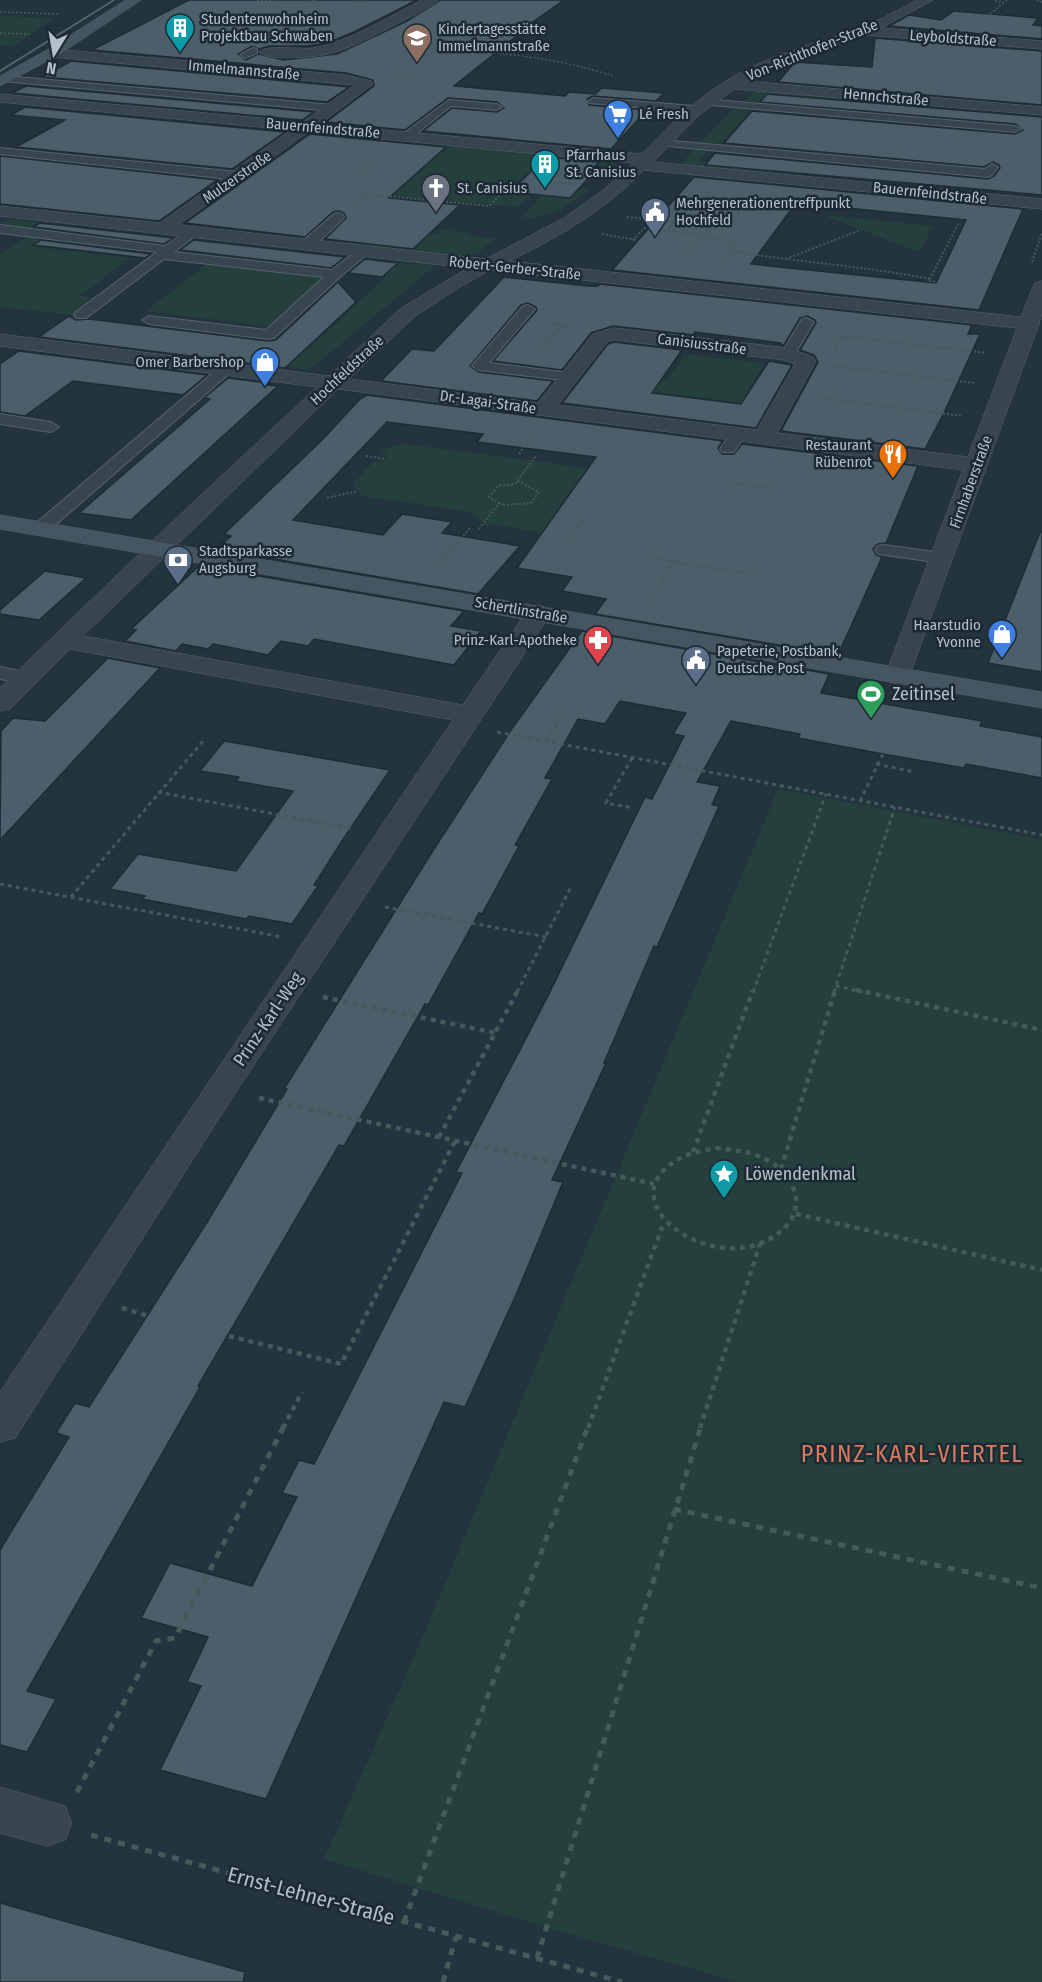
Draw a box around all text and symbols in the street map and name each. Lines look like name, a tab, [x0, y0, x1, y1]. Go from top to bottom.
place label: Studentenwohnheim Projektbau Schwaben	[201, 10, 333, 45]
building icon: Studentenwohnheim Projektbau Schwaben	[164, 12, 196, 54]
street label: Von-Richthofen-Straße	[744, 15, 880, 85]
place label: Kindertagesstätte Immelmannstraße	[438, 20, 550, 55]
school or university icon: Kindertagesstätte Immelmannstraße	[401, 22, 433, 64]
north arrow	[24, 24, 84, 84]
street label: Leyboldstraße	[909, 26, 997, 50]
street label: Immelmannstraße	[187, 56, 301, 84]
text: N	[45, 58, 58, 78]
street label: Hennchstraße	[843, 84, 929, 110]
supermarket icon: Lé Fresh	[602, 98, 634, 140]
place label: Lé Fresh	[639, 105, 689, 123]
street label: Bauernfeindstraße	[265, 114, 381, 142]
place label: Pfarrhaus St. Canisius	[566, 146, 636, 181]
street label: Mulzerstraße	[199, 147, 275, 207]
building icon: Pfarrhaus St. Canisius	[529, 148, 561, 190]
church icon: St. Canisius	[420, 172, 452, 214]
street label: Bauernfeindstraße	[872, 178, 988, 208]
place label: St. Canisius	[457, 179, 527, 197]
place label: Mehrgenerationentreffpunkt Hochfeld	[676, 194, 850, 229]
public building icon: Mehrgenerationentreffpunkt Hochfeld	[639, 196, 671, 238]
street label: Robert-Gerber-Straße	[448, 252, 582, 284]
street label: Canisiusstraße	[656, 330, 748, 358]
street label: Hochfeldstraße	[307, 331, 387, 409]
shop icon: Omer Barbershop	[249, 346, 281, 388]
place label: Omer Barbershop	[135, 353, 244, 371]
street label: Dr.-Lagai-Straße	[439, 386, 537, 418]
street label: Firnhaberstraße	[946, 433, 996, 531]
place label: Restaurant Rübenrot	[805, 436, 872, 471]
restaurant icon: Restaurant Rübenrot	[877, 438, 909, 480]
place label: Stadtsparkasse Augsburg	[199, 542, 292, 577]
bank icon: Stadtsparkasse Augsburg	[162, 544, 194, 586]
street label: Schertlinstraße	[473, 593, 569, 627]
place label: Haarstudio Yvonne	[913, 616, 981, 651]
shop icon: Haarstudio Yvonne	[986, 618, 1018, 660]
pharmacy icon: Prinz-Karl-Apotheke	[582, 624, 614, 666]
place label: Prinz-Karl-Apotheke	[454, 631, 577, 649]
place label: Papeterie, Postbank, Deutsche Post	[717, 642, 842, 677]
public building icon: Papeterie, Postbank, Deutsche Post	[680, 644, 712, 686]
sports icon: Zeitinsel	[855, 678, 887, 720]
place label: Zeitinsel	[892, 683, 955, 705]
street label: Prinz-Karl-Weg	[228, 967, 308, 1070]
place icon: Löwendenkmal	[708, 1158, 740, 1200]
place label: Löwendenkmal	[745, 1163, 856, 1185]
district label: PRINZ-KARL-VIERTEL	[801, 1440, 1023, 1468]
street label: Ernst-Lehner-Straße	[225, 1861, 397, 1931]

